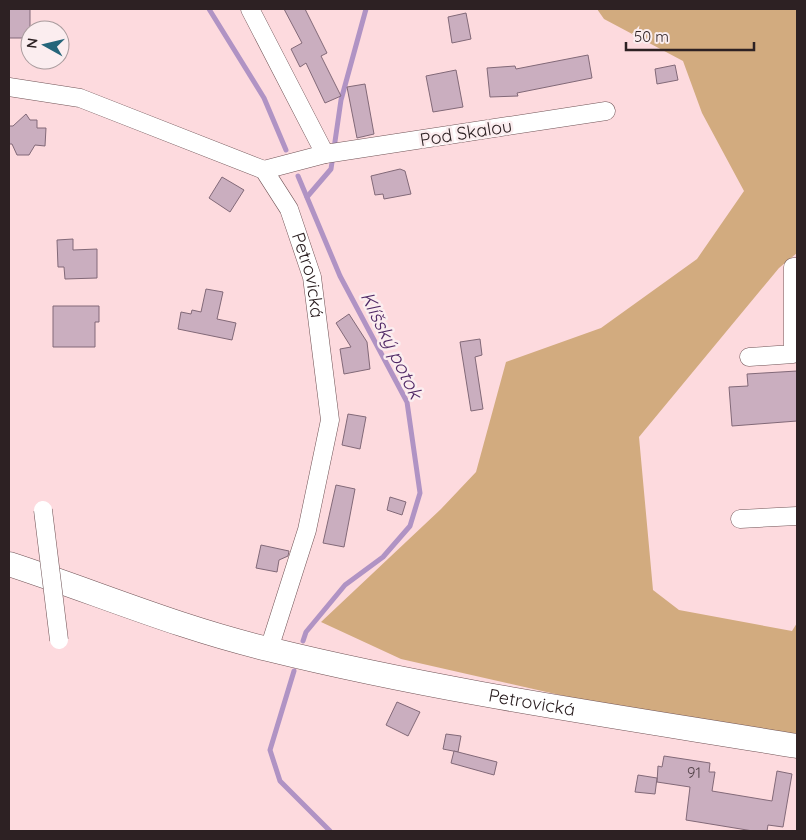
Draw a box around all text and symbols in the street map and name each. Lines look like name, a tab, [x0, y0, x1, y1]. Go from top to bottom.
north arrow	[20, 20, 70, 70]
scale bar	[626, 20, 754, 52]
text: 50 m	[634, 27, 669, 46]
text: N	[22, 37, 42, 50]
street label: Pod Skalou	[418, 114, 514, 151]
street label: Petrovická	[287, 229, 329, 319]
water label: Klíšský potok	[356, 288, 429, 404]
street label: Petrovická	[487, 683, 577, 721]
house number: 91	[687, 763, 701, 782]

